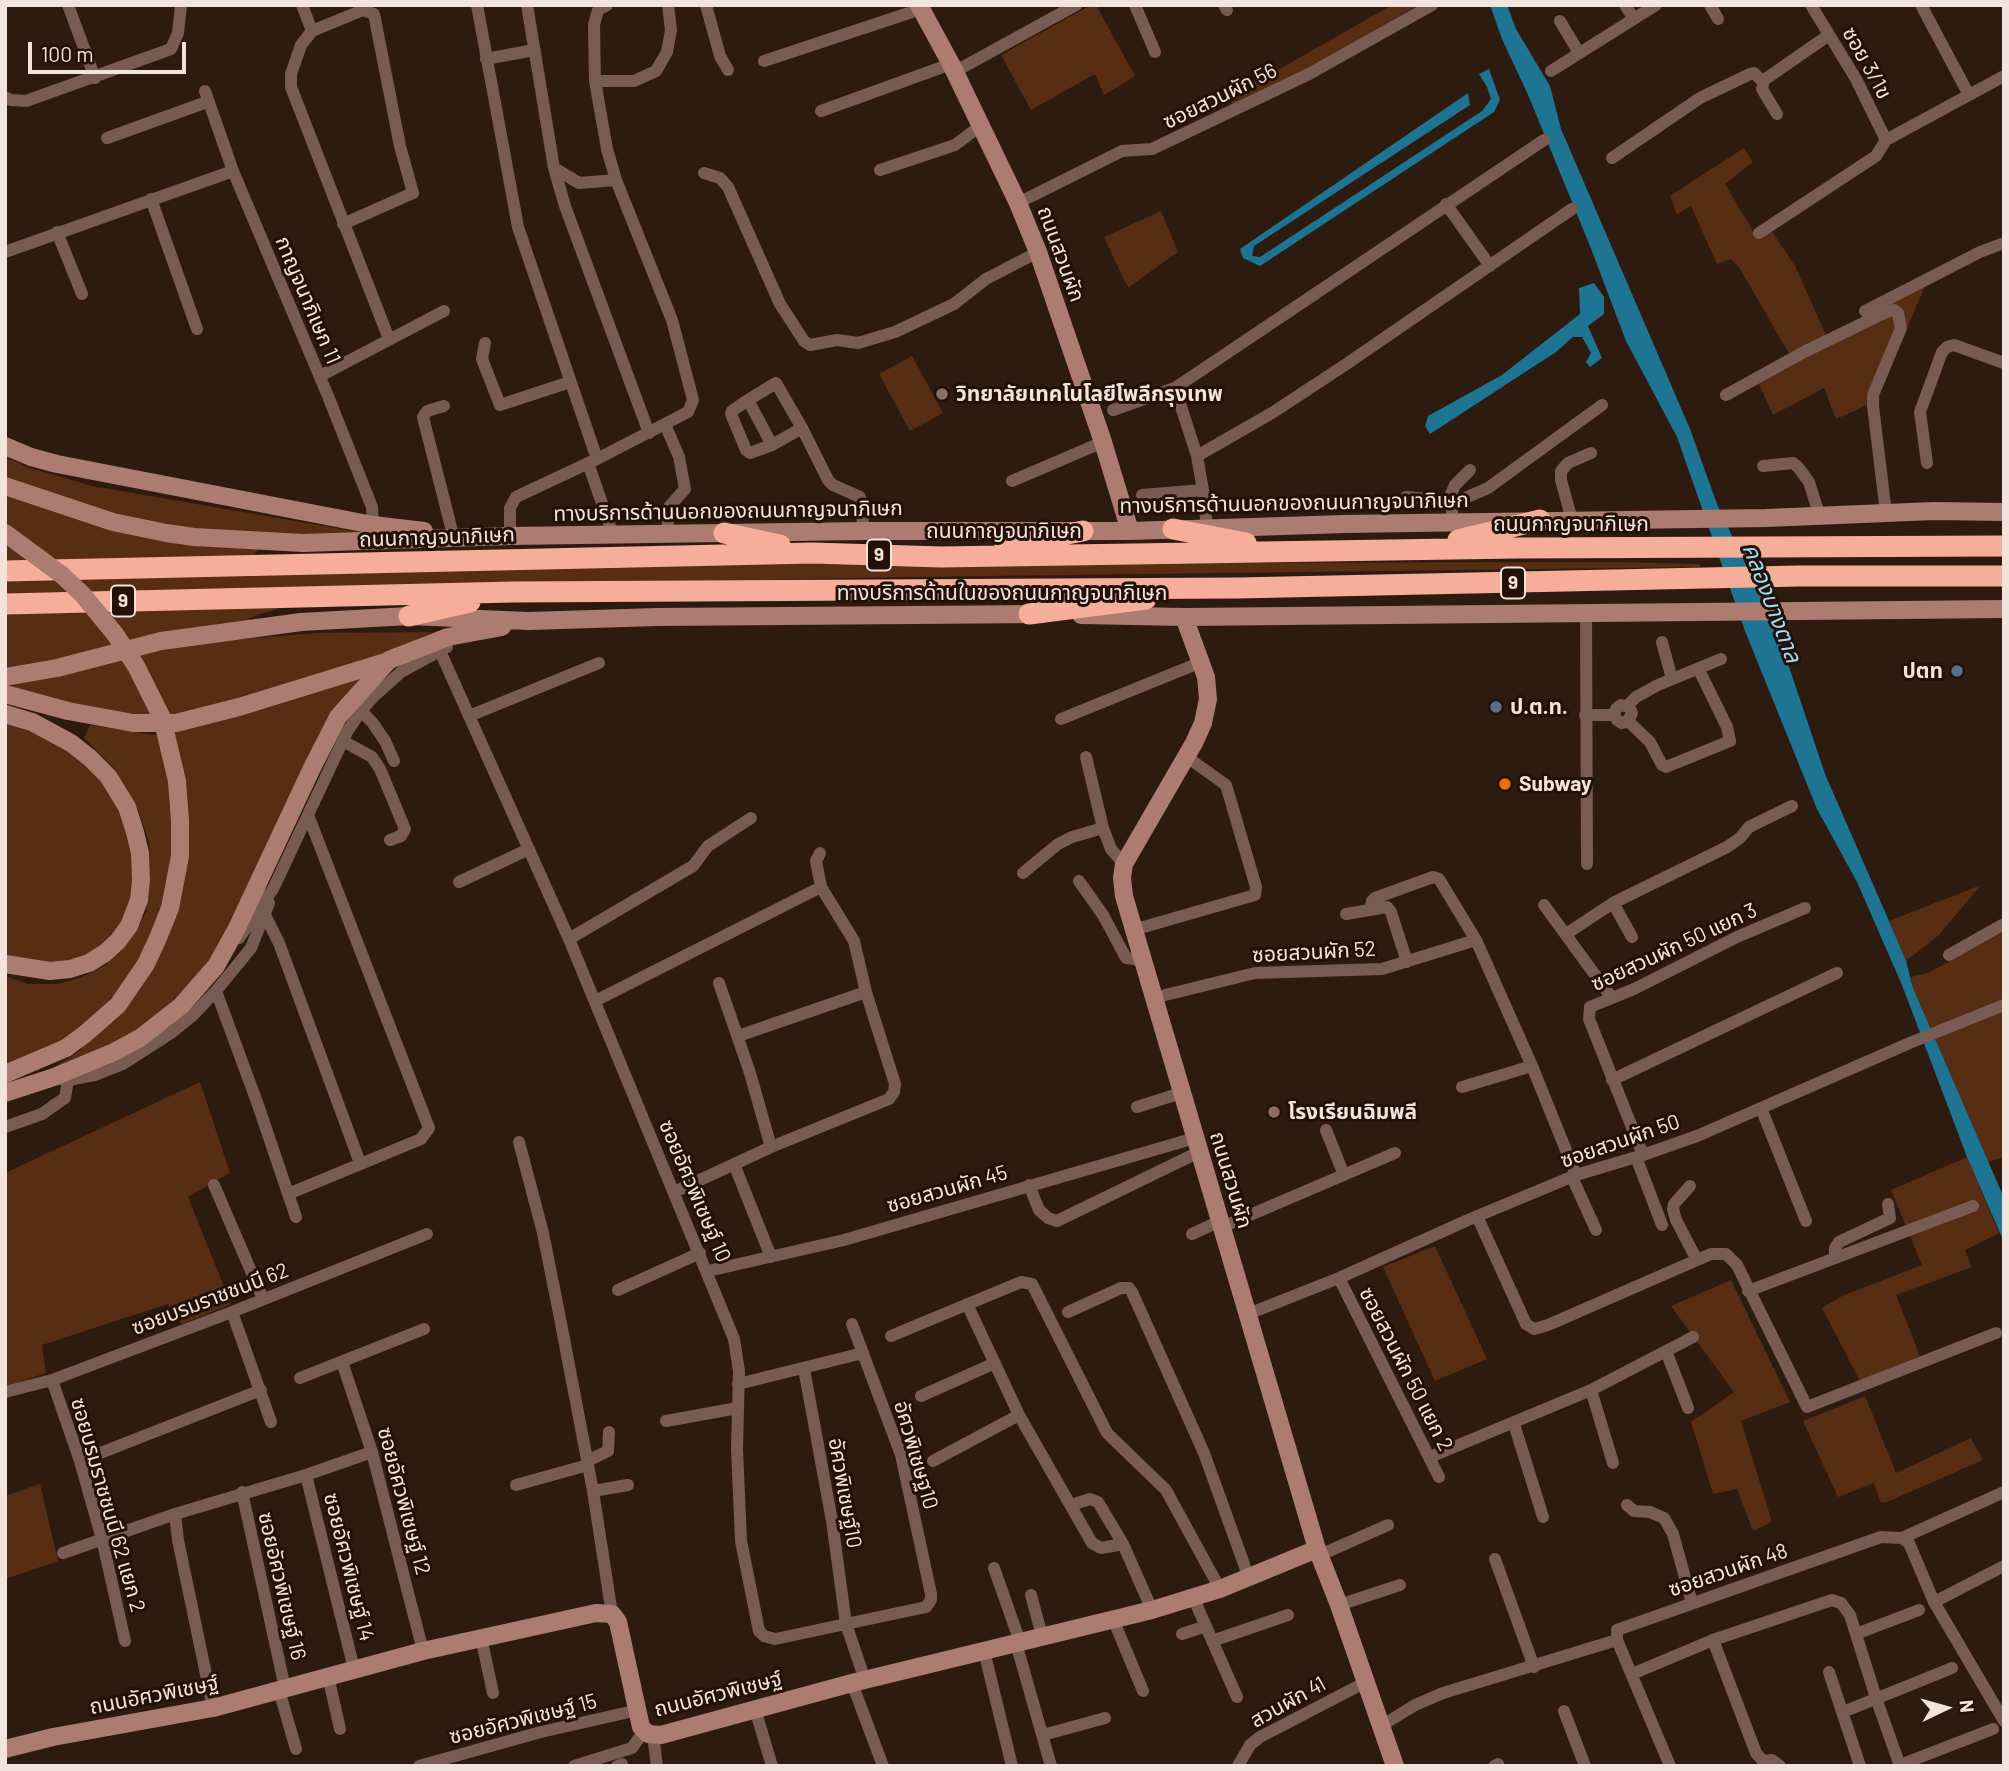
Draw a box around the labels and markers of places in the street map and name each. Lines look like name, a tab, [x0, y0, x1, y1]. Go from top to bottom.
place label: วิทยาลัยเทคโนโลยีโพลีกรุงเทพ	[956, 381, 1223, 407]
marker: วิทยาลัยเทคโนโลยีโพลีกรุงเทพ	[934, 386, 950, 402]
place label: ปตท	[1902, 658, 1943, 684]
marker: ปตท	[1949, 663, 1965, 679]
place label: ป.ต.ท.	[1510, 694, 1568, 720]
marker: ป.ต.ท.	[1488, 699, 1504, 715]
place label: Subway	[1519, 771, 1592, 797]
marker: Subway	[1497, 776, 1513, 792]
place label: โรงเรียนฉิมพลี	[1288, 1099, 1417, 1125]
marker: โรงเรียนฉิมพลี	[1266, 1104, 1282, 1120]

